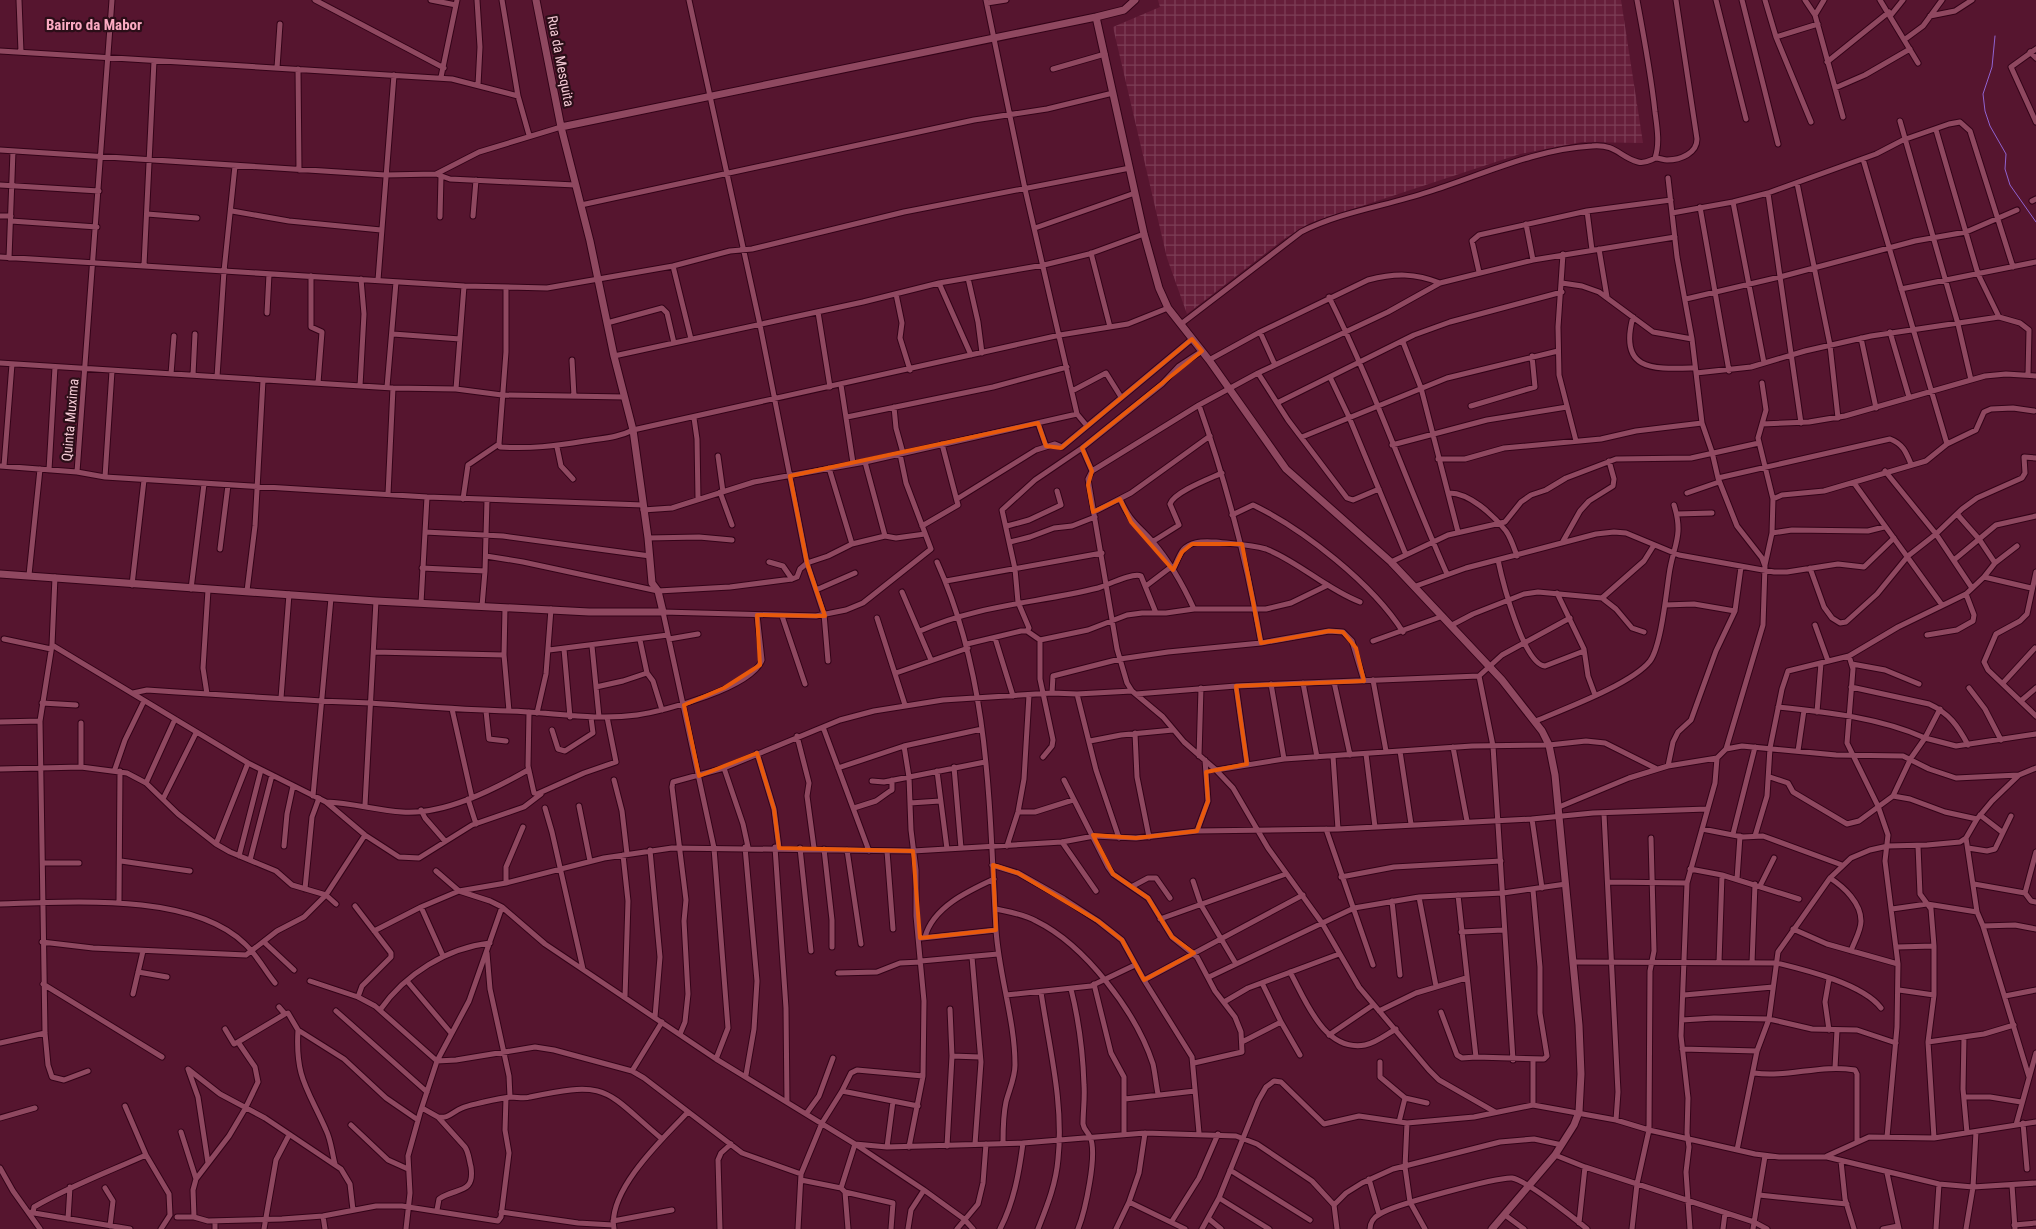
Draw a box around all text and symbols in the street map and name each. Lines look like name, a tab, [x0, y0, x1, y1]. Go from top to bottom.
street label: Rua da Mesquita	[544, 14, 578, 108]
district label: Bairro da Mabor	[46, 16, 142, 34]
street label: Quinta Muxima	[58, 378, 82, 462]

